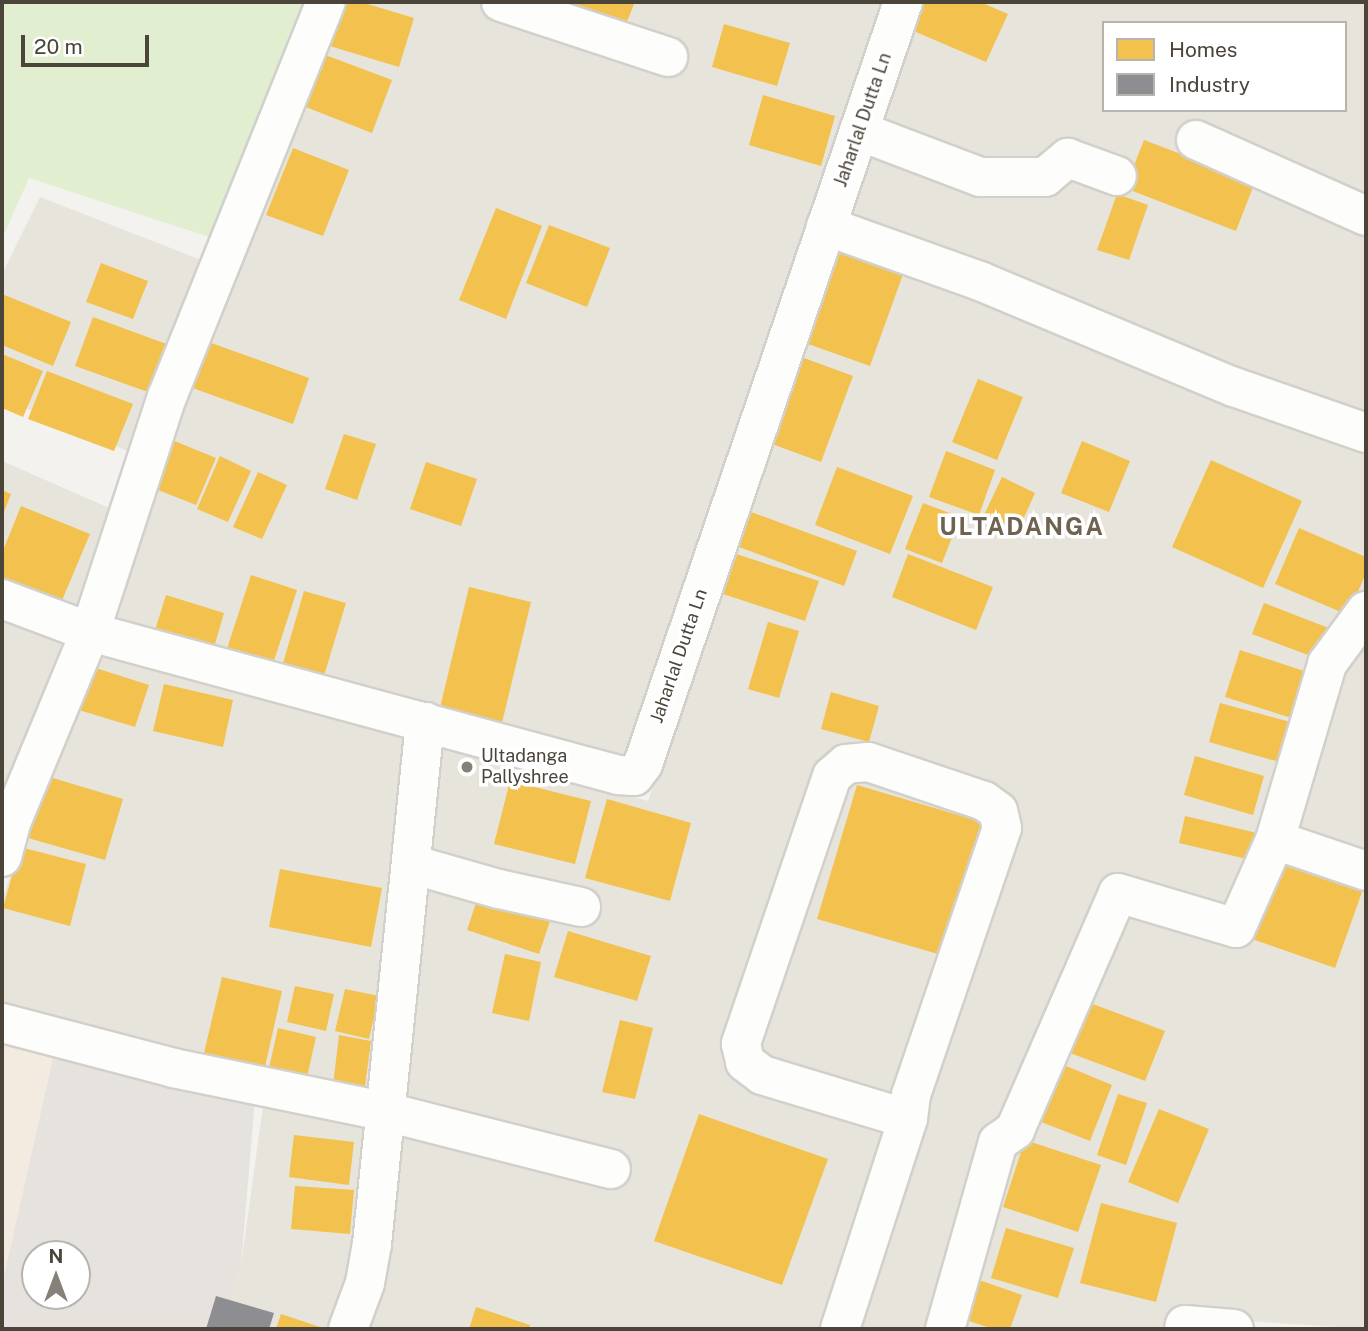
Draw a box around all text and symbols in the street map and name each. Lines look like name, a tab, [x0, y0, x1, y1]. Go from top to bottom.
scale bar	[24, 21, 152, 65]
legend	[1102, 21, 1347, 112]
text: 20 m	[34, 34, 83, 59]
text: Homes	[1169, 37, 1237, 62]
street label: Jaharlal Dutta Ln	[830, 50, 896, 190]
text: Industry	[1169, 72, 1250, 97]
district label: ULTADANGA	[940, 513, 1104, 541]
street label: Jaharlal Dutta Ln	[646, 586, 712, 726]
place label: Ultadanga Pallyshree	[481, 746, 569, 788]
marker: Ultadanga Pallyshree	[459, 759, 475, 775]
north arrow	[21, 1240, 91, 1310]
text: N	[49, 1245, 63, 1267]

